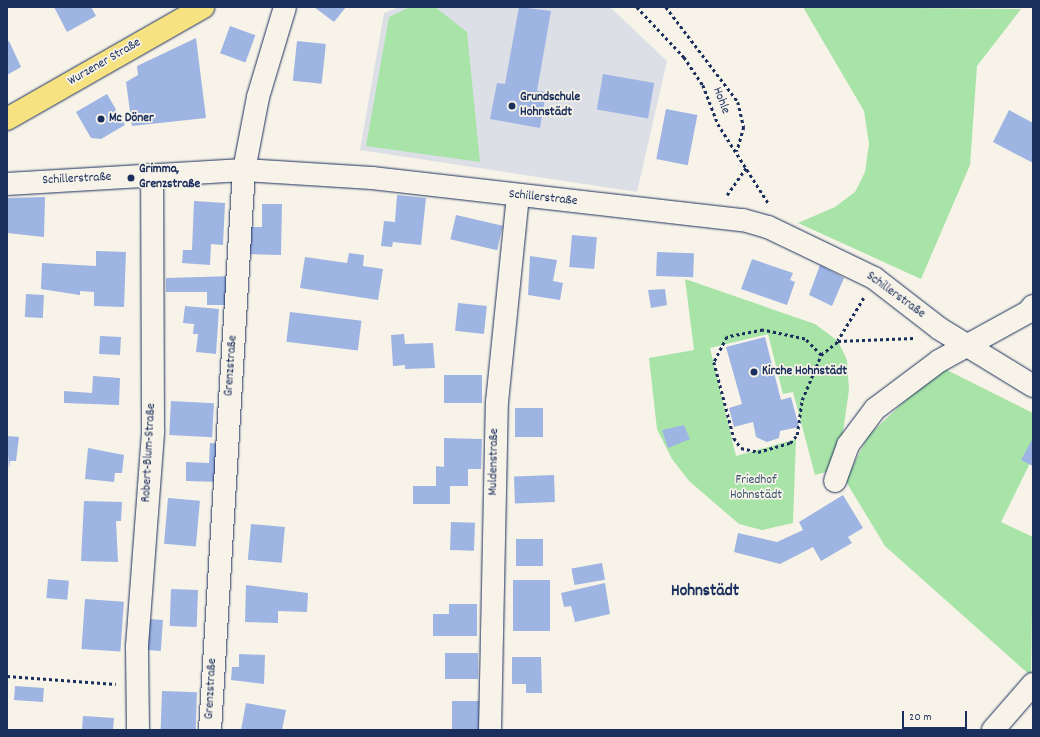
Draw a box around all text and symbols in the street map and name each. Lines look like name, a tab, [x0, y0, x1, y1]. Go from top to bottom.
street label: Wurzener Straße	[66, 36, 144, 90]
street label: Hohle	[708, 86, 732, 116]
place label: Grundschule Hohnstädt	[520, 91, 580, 122]
marker: Grundschule Hohnstädt	[507, 101, 517, 111]
place label: Mc Döner	[109, 111, 154, 127]
marker: Mc Döner	[96, 114, 106, 124]
place label: Grimma, Grenzstraße	[139, 163, 200, 194]
street label: Schillerstraße	[42, 170, 112, 190]
marker: Grimma, Grenzstraße	[126, 173, 136, 183]
street label: Schillerstraße	[508, 188, 578, 210]
street label: Schillerstraße	[862, 269, 928, 323]
street label: Grenzstraße	[222, 335, 242, 397]
place label: Kirche Hohnstädt	[762, 364, 847, 380]
marker: Kirche Hohnstädt	[749, 367, 759, 377]
street label: Robert-Blum-Straße	[140, 403, 160, 503]
street label: Muldenstraße	[487, 428, 503, 496]
park label: Friedhof Hohnstädt	[730, 474, 782, 505]
district label: Hohnstädt	[671, 583, 739, 603]
street label: Grenzstraße	[203, 658, 221, 720]
scale bar	[904, 703, 969, 729]
text: 20 m	[909, 709, 932, 726]

